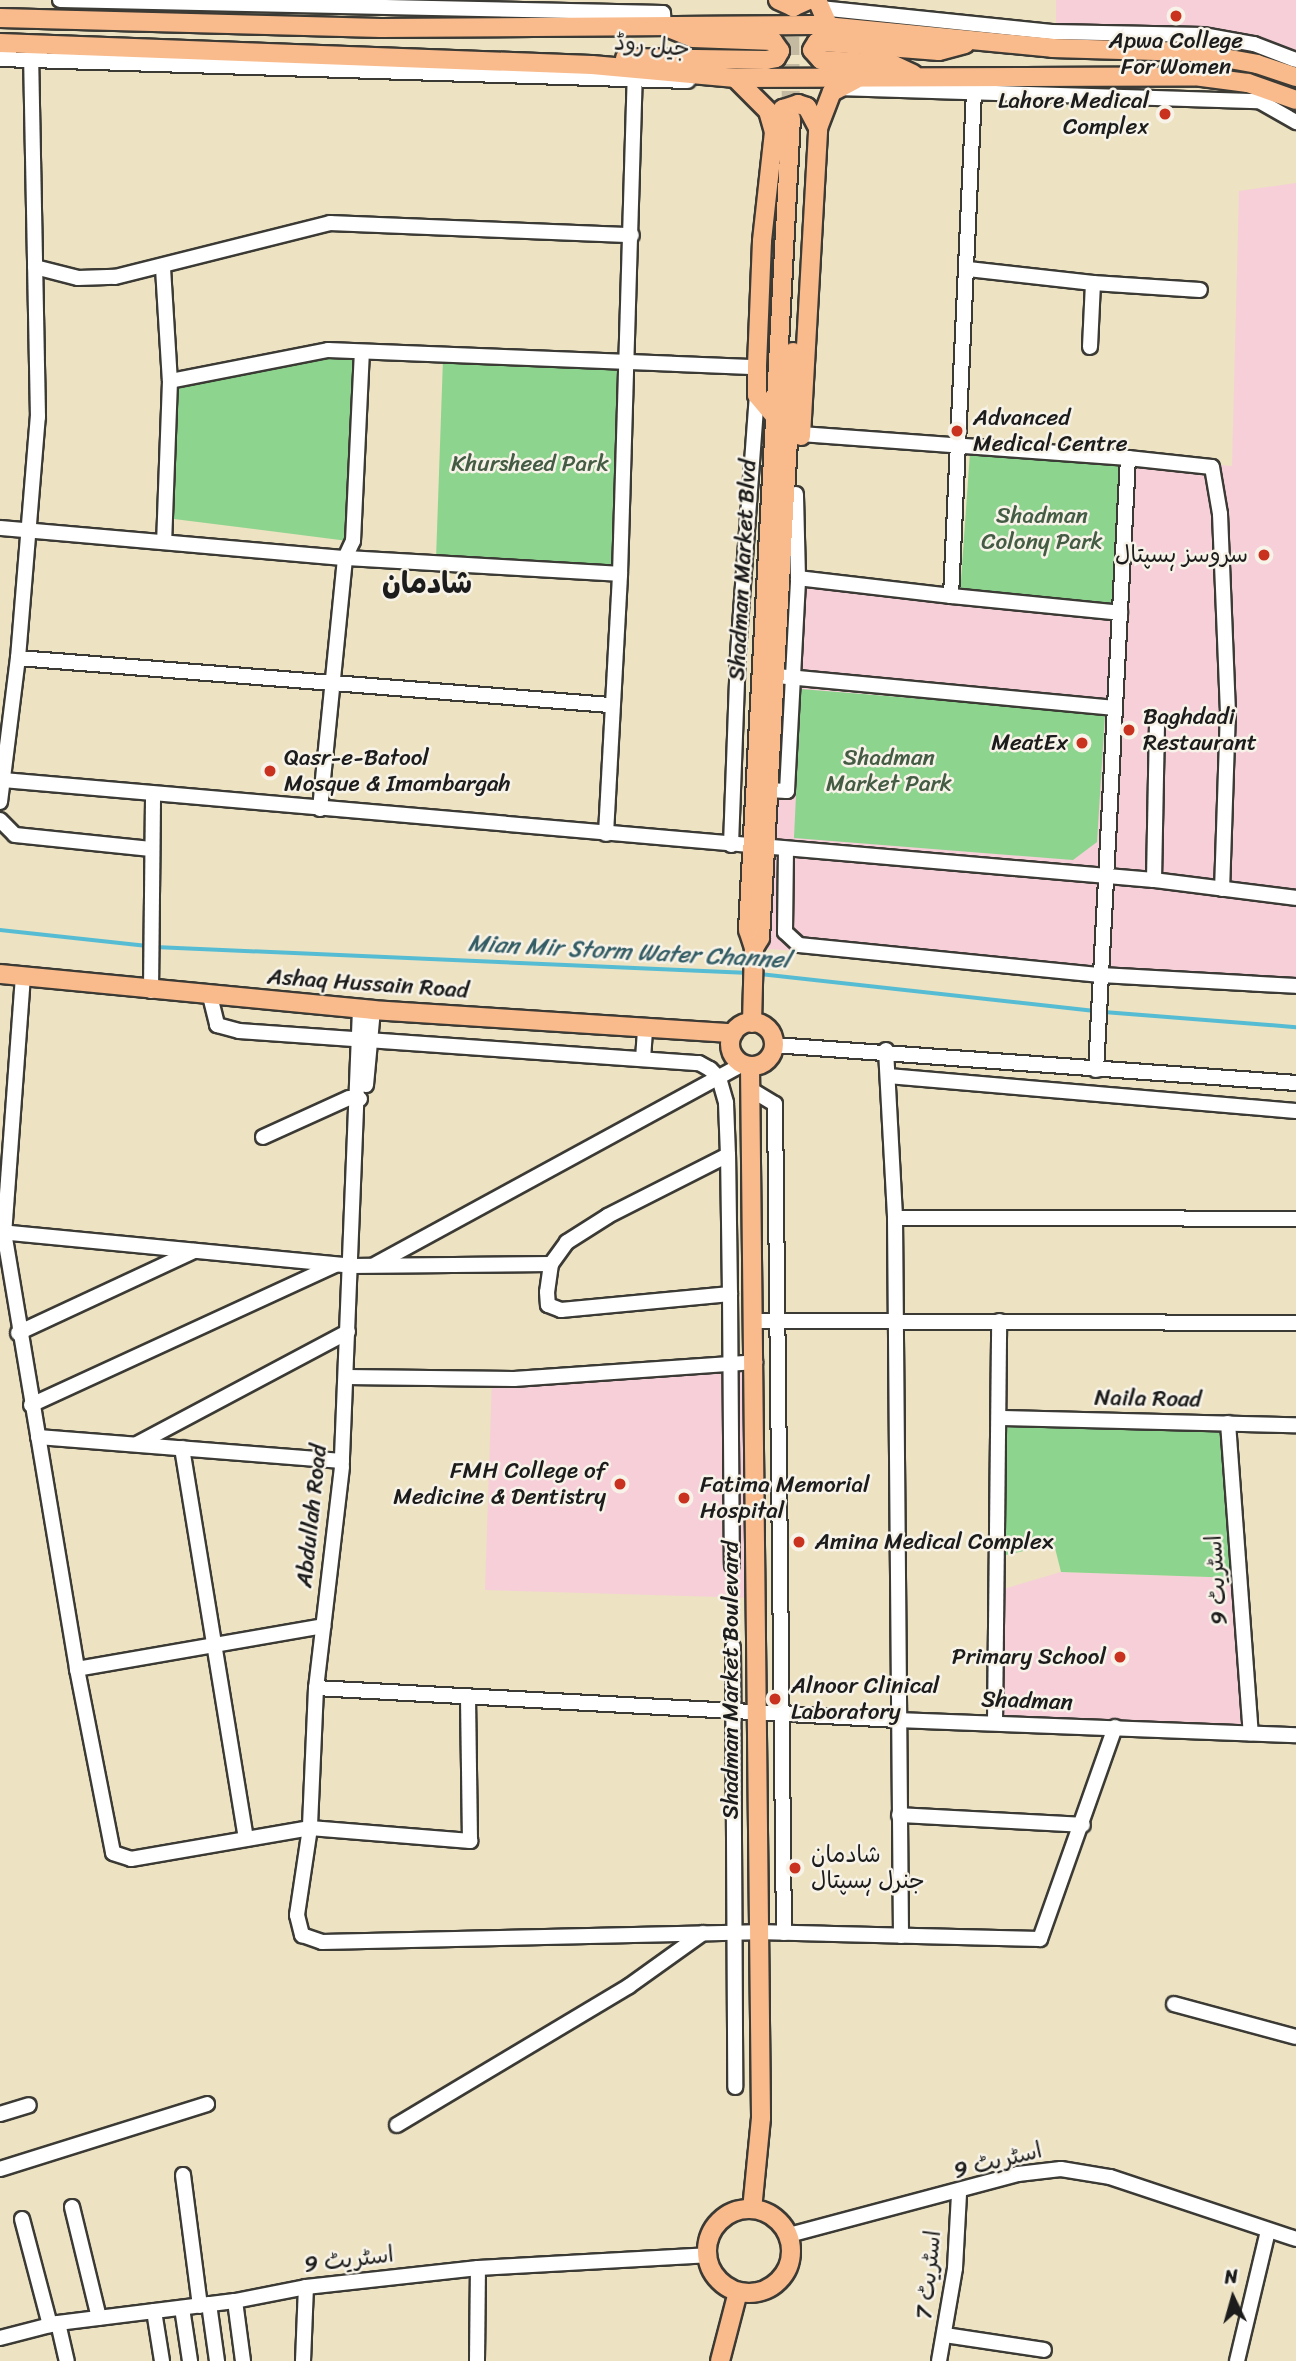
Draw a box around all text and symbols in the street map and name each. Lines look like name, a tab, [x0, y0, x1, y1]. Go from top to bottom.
marker: Apwa College For Women	[1168, 8, 1184, 24]
place label: Apwa College For Women	[1109, 27, 1243, 81]
street label: جیل روڈ	[613, 29, 691, 63]
place label: Lahore Medical Complex	[998, 87, 1149, 141]
marker: Lahore Medical Complex	[1155, 104, 1175, 124]
place label: Advanced Medical Centre	[973, 404, 1127, 458]
marker: Advanced Medical Centre	[947, 421, 967, 441]
park label: Khursheed Park	[451, 450, 609, 478]
street label: Shadman Market Blvd	[723, 459, 763, 681]
park label: Shadman Colony Park	[981, 502, 1103, 556]
place label: سروسز ہسپتال	[1115, 541, 1248, 569]
marker: سروسز ہسپتال	[1254, 545, 1274, 565]
district label: شادمان	[382, 565, 472, 601]
place label: Baghdadi Restaurant	[1143, 703, 1257, 757]
marker: Baghdadi Restaurant	[1121, 722, 1137, 738]
place label: MeatEx	[991, 729, 1068, 757]
marker: MeatEx	[1074, 735, 1090, 751]
place label: Qasr-e-Batool Mosque & Imambargah	[284, 744, 511, 798]
park label: Shadman Market Park	[826, 744, 952, 798]
marker: Qasr-e-Batool Mosque & Imambargah	[262, 763, 278, 779]
water label: Mian Mir Storm Water Channel	[465, 929, 793, 975]
street label: Ashaq Hussain Road	[266, 963, 470, 1005]
street label: Naila Road	[1094, 1384, 1202, 1414]
street label: Abdullah Road	[291, 1443, 333, 1589]
place label: FMH College of Medicine & Dentistry	[393, 1457, 606, 1511]
place label: Fatima Memorial Hospital	[700, 1471, 869, 1525]
marker: FMH College of Medicine & Dentistry	[612, 1476, 628, 1492]
marker: Fatima Memorial Hospital	[674, 1488, 694, 1508]
place label: Amina Medical Complex	[815, 1528, 1055, 1556]
marker: Amina Medical Complex	[789, 1532, 809, 1552]
street label: اسٹریٹ 9	[1200, 1534, 1234, 1626]
street label: Shadman Market Boulevard	[717, 1542, 745, 1818]
place label: Primary School	[952, 1643, 1106, 1671]
marker: Primary School	[1112, 1649, 1128, 1665]
place label: Alnoor Clinical Laboratory	[791, 1672, 939, 1726]
street label: Shadman	[981, 1686, 1073, 1716]
marker: Alnoor Clinical Laboratory	[765, 1689, 785, 1709]
place label: شادمان جنرل ہسپتال	[811, 1841, 925, 1895]
marker: شادمان جنرل ہسپتال	[785, 1858, 805, 1878]
street label: اسٹریٹ 9	[951, 2137, 1045, 2185]
street label: اسٹریٹ 7	[911, 2229, 947, 2321]
street label: اسٹریٹ 9	[303, 2241, 395, 2279]
text: N	[1223, 2260, 1239, 2294]
north arrow	[1198, 2263, 1268, 2333]

